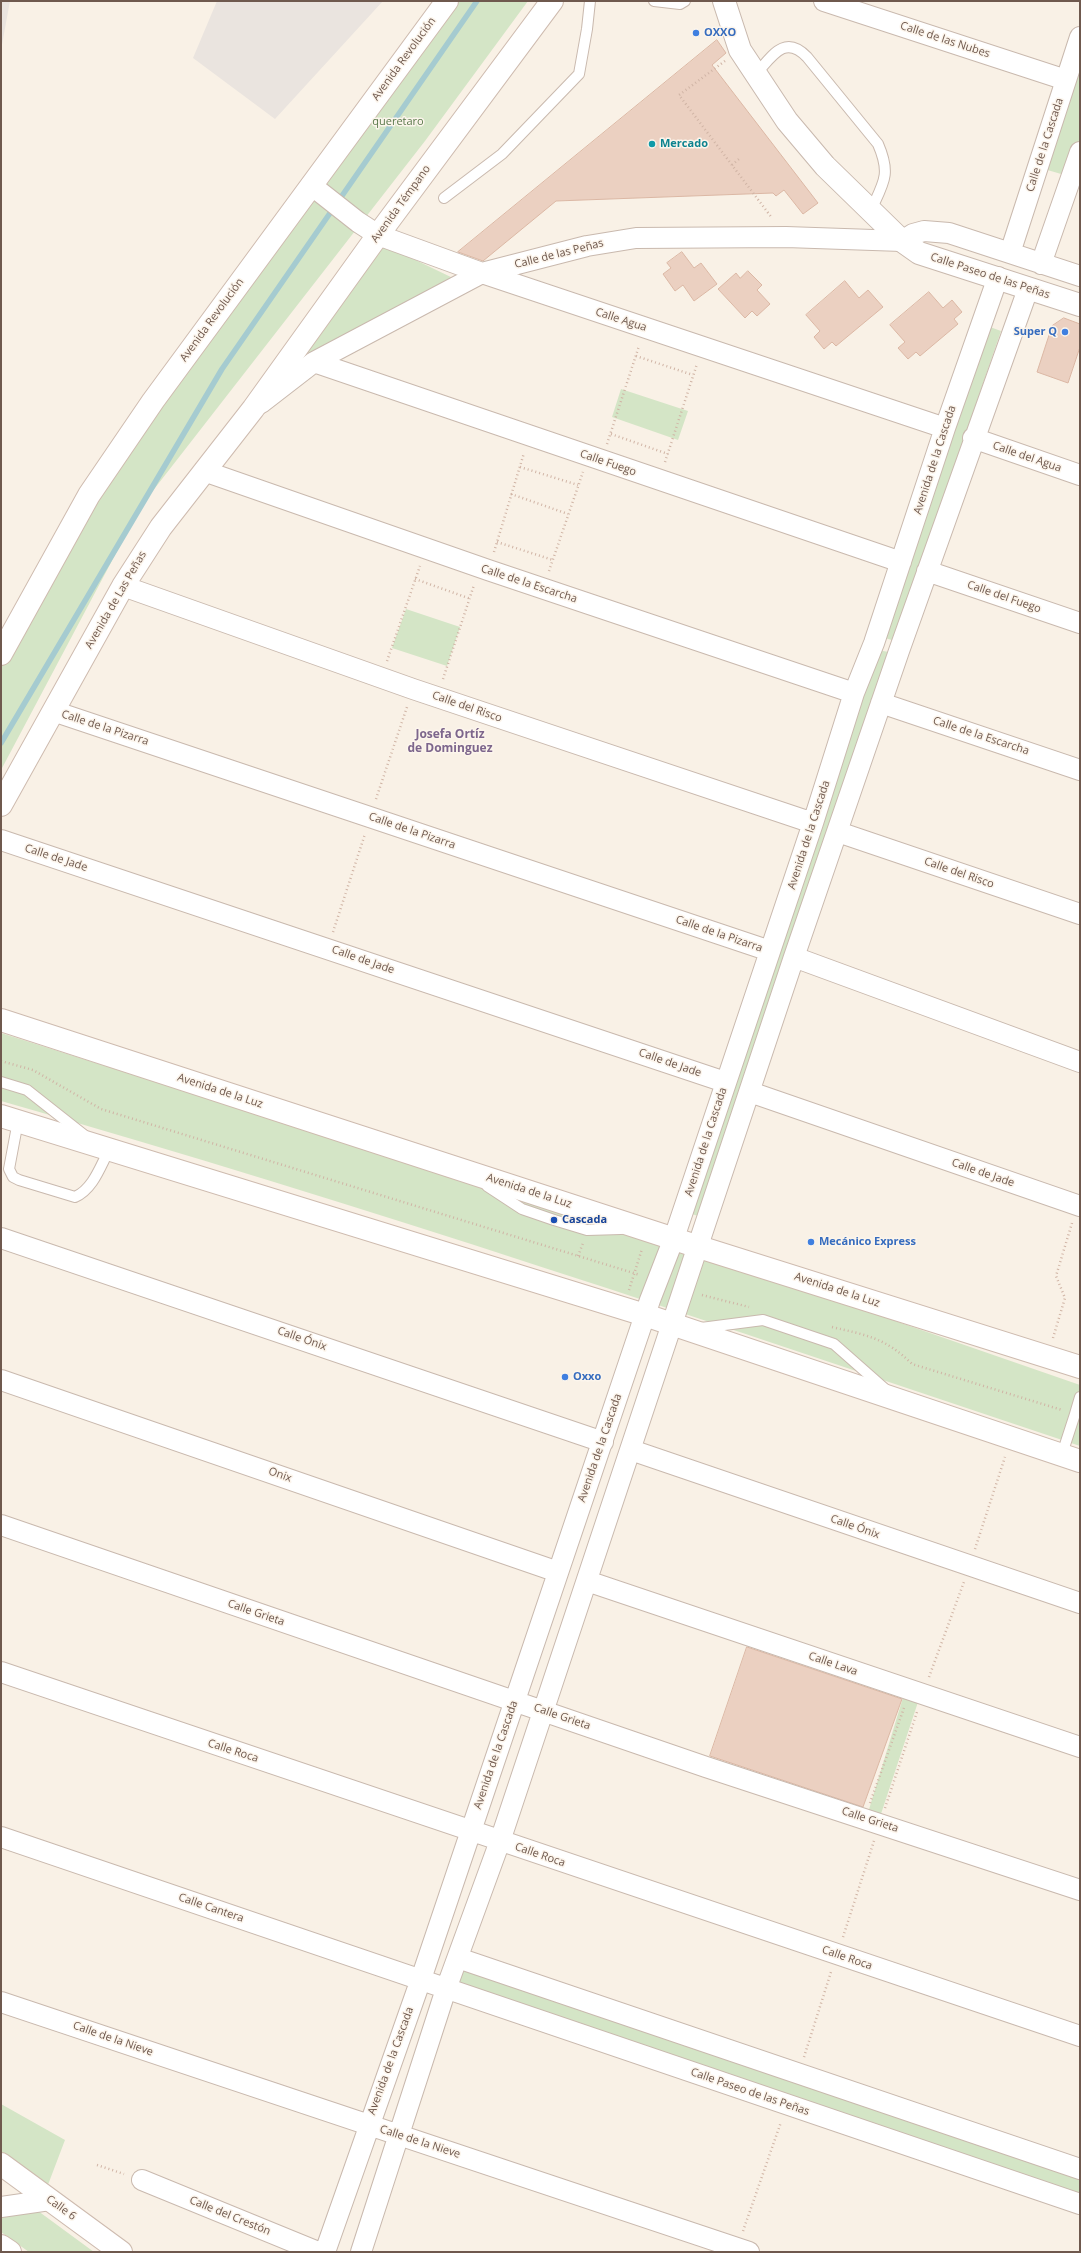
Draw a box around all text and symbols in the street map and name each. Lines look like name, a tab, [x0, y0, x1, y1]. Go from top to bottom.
street label: Avenida Revolución	[369, 15, 439, 103]
street label: Calle de las Nubes	[898, 19, 992, 61]
place label: OXXO	[704, 26, 736, 40]
marker: OXXO	[691, 28, 701, 38]
street label: Calle de la Cascada	[1024, 97, 1066, 193]
park label: queretaro	[372, 115, 424, 129]
place label: Mercado	[660, 137, 708, 151]
marker: Mercado	[647, 139, 657, 149]
street label: Avenida Témpano	[368, 163, 434, 245]
street label: Calle de las Peñas	[513, 237, 605, 271]
street label: Calle Paseo de las Peñas	[929, 250, 1051, 302]
street label: Avenida Revolución	[177, 276, 247, 364]
street label: Calle Agua	[594, 305, 648, 335]
place label: Super Q	[1014, 325, 1057, 339]
marker: Super Q	[1060, 327, 1070, 337]
street label: Avenida de la Cascada	[911, 404, 959, 516]
street label: Calle del Agua	[991, 439, 1063, 475]
street label: Calle Fuego	[578, 447, 638, 479]
street label: Avenida de Las Peñas	[83, 549, 149, 651]
street label: Calle de la Escarcha	[479, 562, 579, 606]
street label: Calle del Fuego	[965, 578, 1043, 616]
street label: Calle del Risco	[430, 689, 504, 725]
street label: Calle de la Pizarra	[60, 708, 150, 748]
street label: Calle de la Escarcha	[931, 714, 1031, 758]
district label: Josefa Ortíz de Dominguez	[407, 728, 493, 756]
street label: Avenida de la Cascada	[785, 779, 833, 891]
street label: Calle de la Pizarra	[367, 810, 457, 852]
street label: Calle de Jade	[23, 842, 89, 874]
street label: Calle del Risco	[922, 855, 996, 891]
street label: Calle de la Pizarra	[674, 913, 764, 955]
street label: Calle de Jade	[330, 943, 396, 977]
street label: Calle de Jade	[637, 1046, 703, 1080]
street label: Avenida de la Luz	[176, 1071, 264, 1111]
street label: Avenida de la Cascada	[682, 1086, 730, 1198]
street label: Calle de Jade	[950, 1156, 1016, 1190]
street label: Avenida de la Luz	[485, 1171, 573, 1211]
place label: Cascada	[562, 1213, 607, 1227]
marker: Cascada	[549, 1215, 559, 1225]
place label: Mecánico Express	[819, 1235, 916, 1249]
marker: Mecánico Express	[806, 1237, 816, 1247]
street label: Avenida de la Luz	[793, 1270, 881, 1310]
street label: Calle Ónix	[276, 1324, 328, 1354]
place label: Oxxo	[573, 1370, 601, 1384]
marker: Oxxo	[560, 1372, 570, 1382]
street label: Avenida de la Cascada	[575, 1392, 625, 1504]
street label: Onix	[267, 1465, 293, 1485]
street label: Calle Ónix	[829, 1512, 881, 1542]
street label: Calle Grieta	[226, 1597, 286, 1629]
street label: Calle Lava	[807, 1649, 859, 1679]
street label: Avenida de la Cascada	[471, 1699, 521, 1811]
street label: Calle Grieta	[532, 1701, 592, 1733]
street label: Calle Roca	[206, 1737, 260, 1765]
street label: Calle Grieta	[840, 1805, 900, 1835]
street label: Calle Roca	[513, 1840, 567, 1870]
street label: Calle Cantera	[177, 1891, 245, 1925]
street label: Calle Roca	[820, 1943, 874, 1973]
street label: Avenida de la Cascada	[365, 2005, 417, 2117]
street label: Calle de la Nieve	[71, 2019, 155, 2059]
street label: Calle Paseo de las Peñas	[689, 2065, 811, 2119]
street label: Calle de la Nieve	[378, 2123, 462, 2161]
street label: Calle 6	[43, 2193, 79, 2223]
street label: Calle del Crestón	[188, 2194, 272, 2238]

